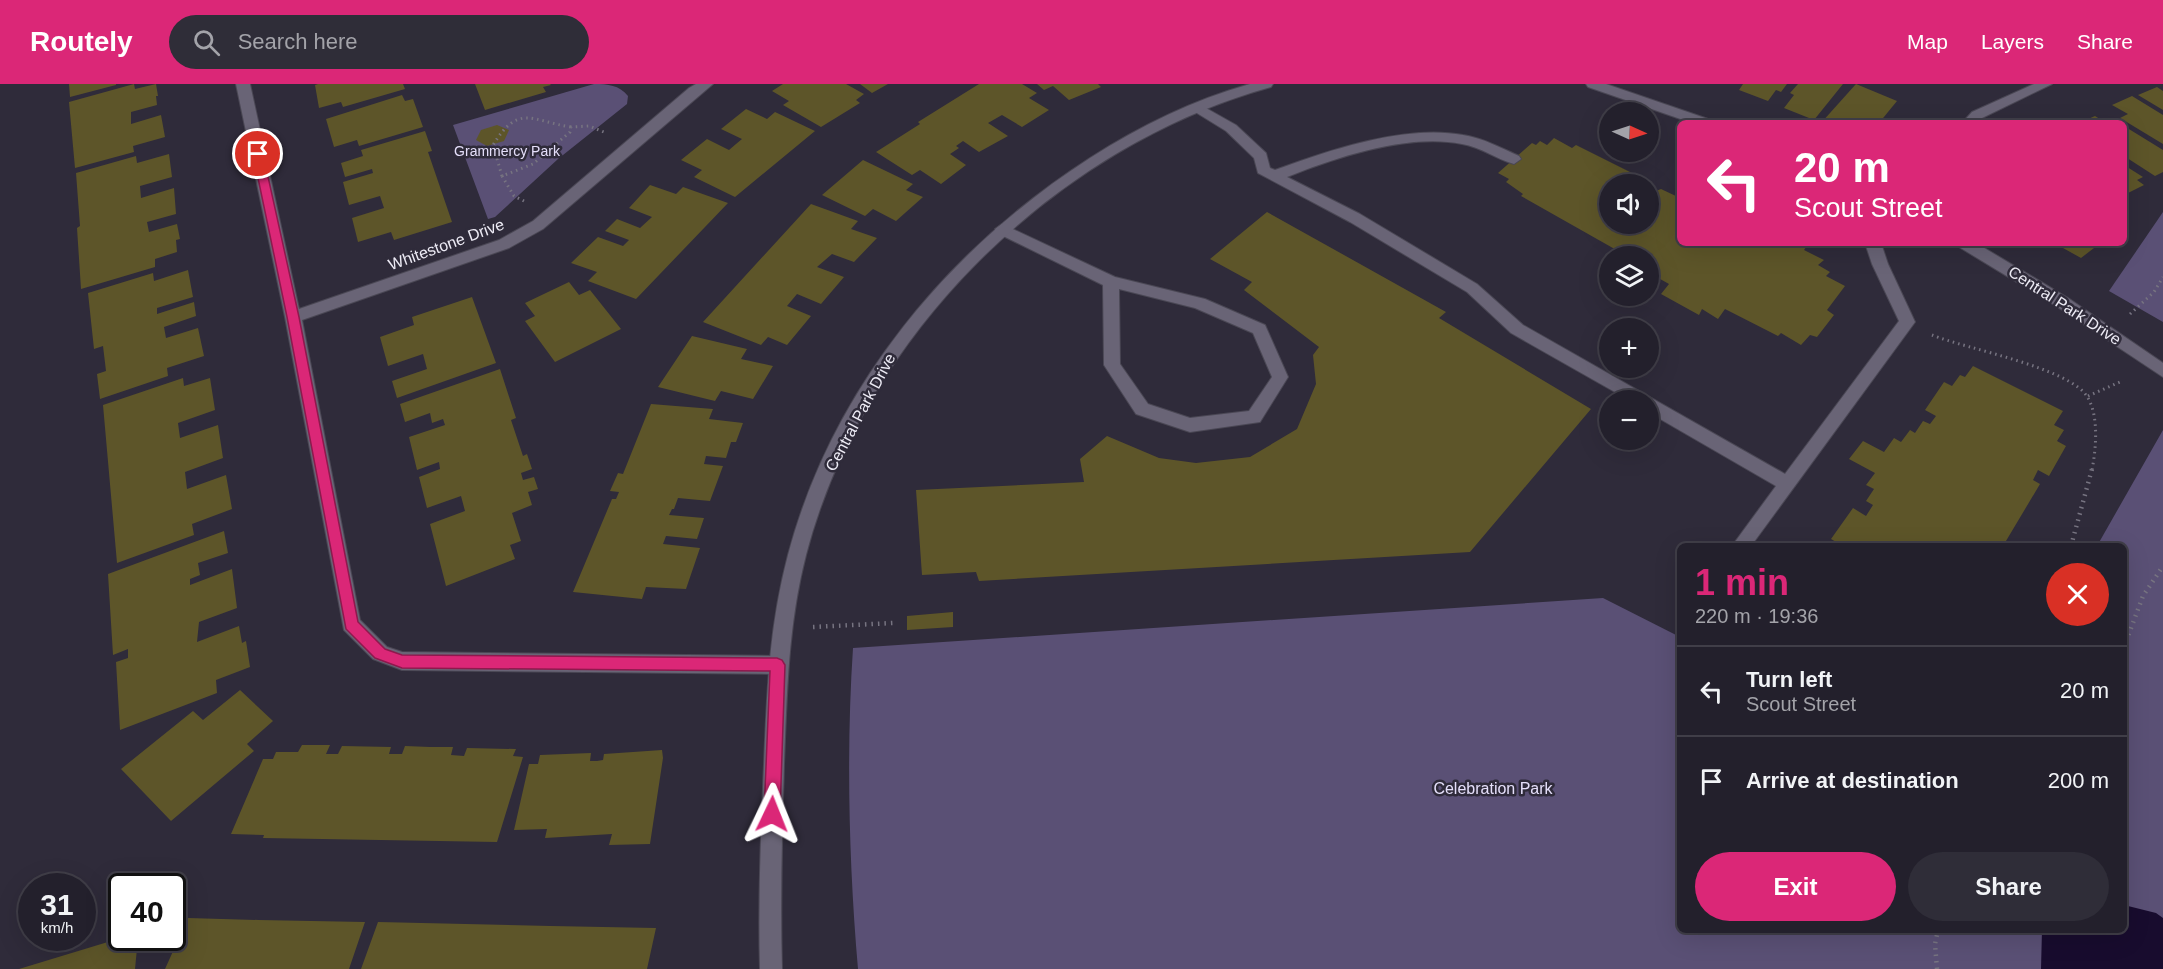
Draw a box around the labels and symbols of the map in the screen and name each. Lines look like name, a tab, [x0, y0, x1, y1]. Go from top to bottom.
north arrow	[1599, 102, 1659, 162]
pin	[232, 128, 283, 179]
park label: Grammercy Park	[454, 143, 561, 159]
street label: Whitestone Drive	[386, 216, 506, 273]
street label: Central Park Drive	[2005, 263, 2124, 348]
street label: Central Park Drive	[822, 350, 899, 474]
park label: Celebration Park	[1433, 780, 1554, 797]
position arrow	[740, 782, 804, 846]
speed limit sign: 40	[108, 873, 186, 951]

